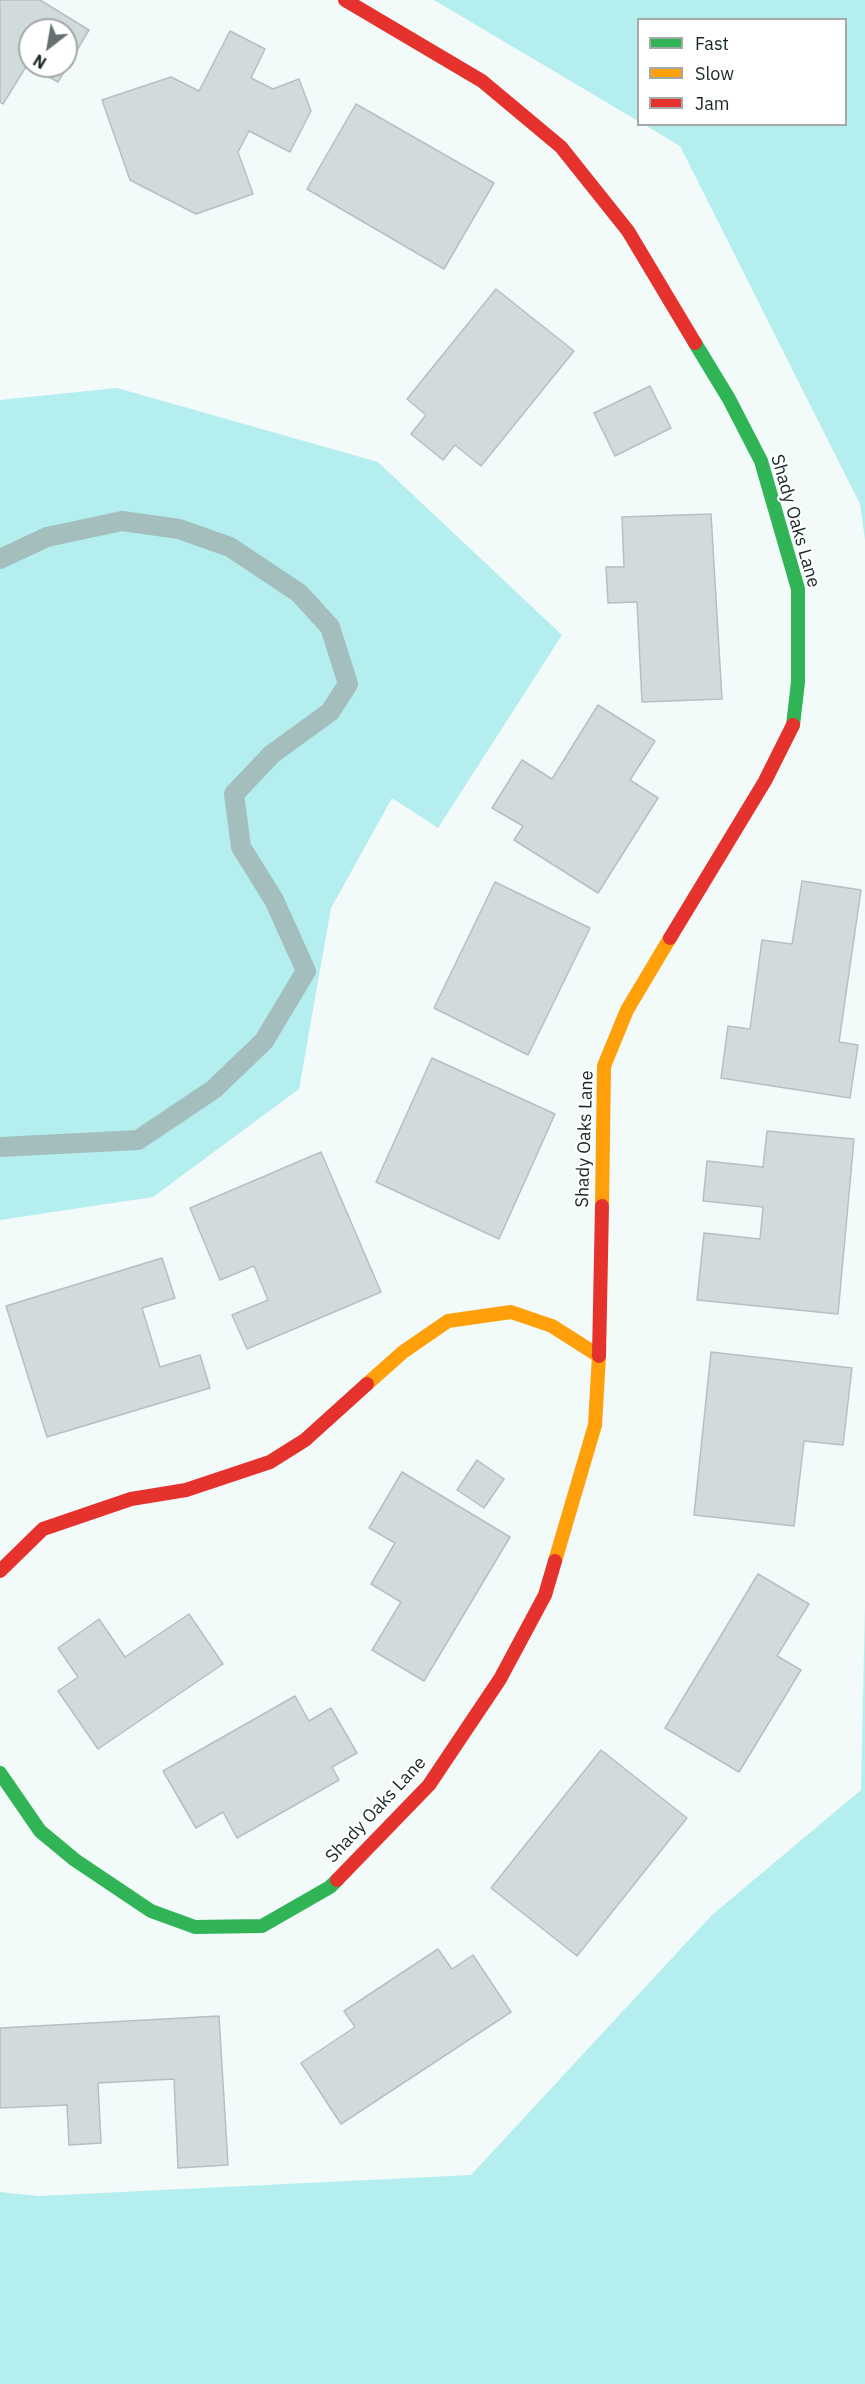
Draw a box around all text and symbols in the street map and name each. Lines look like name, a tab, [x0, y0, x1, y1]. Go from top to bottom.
north arrow	[18, 18, 78, 78]
legend	[637, 18, 847, 126]
text: Fast	[695, 32, 729, 55]
text: N	[30, 50, 50, 73]
text: Slow	[695, 62, 734, 85]
text: Jam	[695, 92, 730, 115]
street label: Shady Oaks Lane	[766, 452, 824, 590]
street label: Shady Oaks Lane	[572, 1070, 598, 1208]
street label: Shady Oaks Lane	[321, 1752, 431, 1868]

